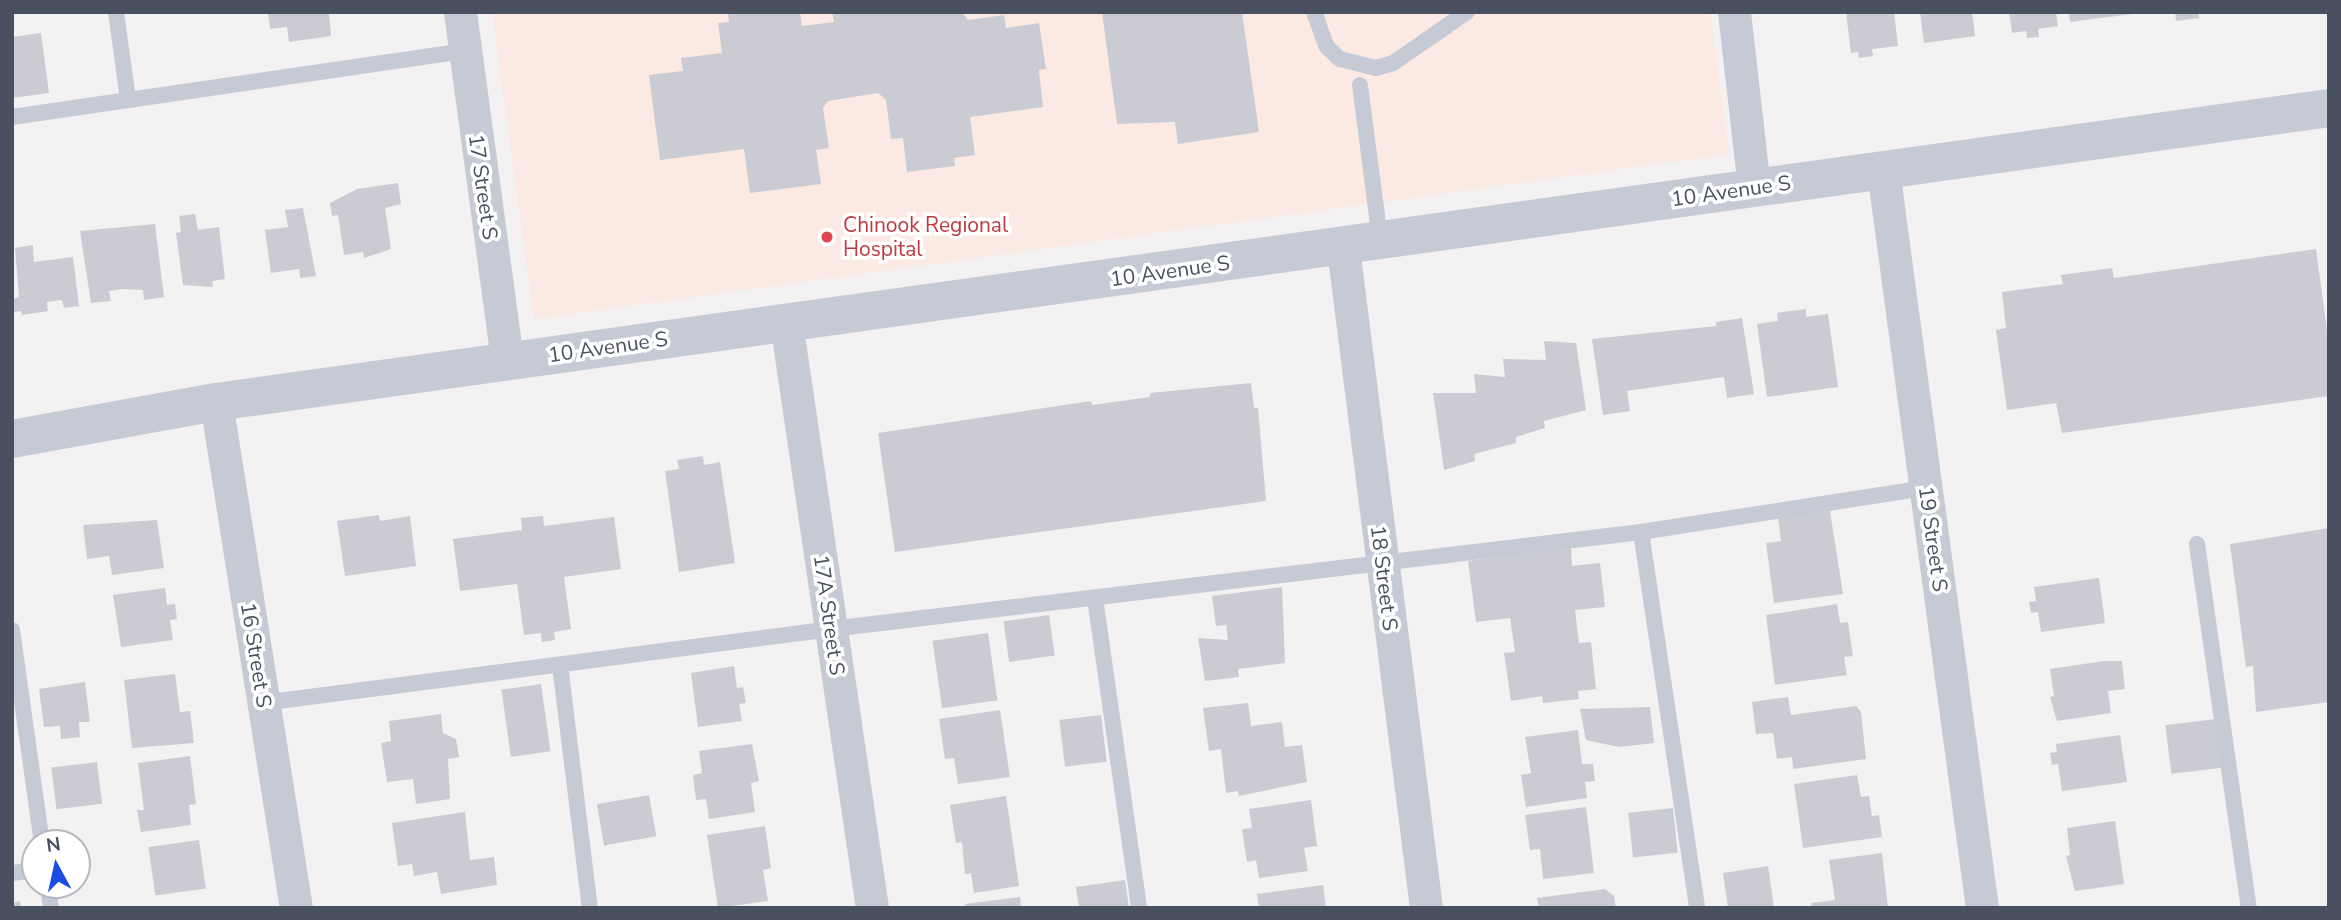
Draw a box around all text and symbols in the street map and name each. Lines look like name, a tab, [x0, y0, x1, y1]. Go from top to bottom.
street label: 17 Street S	[463, 133, 503, 241]
street label: 10 Avenue S	[1670, 170, 1792, 212]
place label: Chinook Regional Hospital	[843, 212, 1008, 262]
marker: Chinook Regional Hospital	[817, 227, 837, 247]
street label: 10 Avenue S	[1109, 250, 1231, 292]
street label: 10 Avenue S	[547, 326, 669, 368]
street label: 19 Street S	[1913, 485, 1953, 593]
street label: 18 Street S	[1365, 524, 1403, 632]
street label: 17A Street S	[808, 553, 850, 677]
street label: 16 Street S	[235, 601, 277, 709]
north arrow	[21, 829, 91, 899]
text: N	[45, 831, 62, 859]

